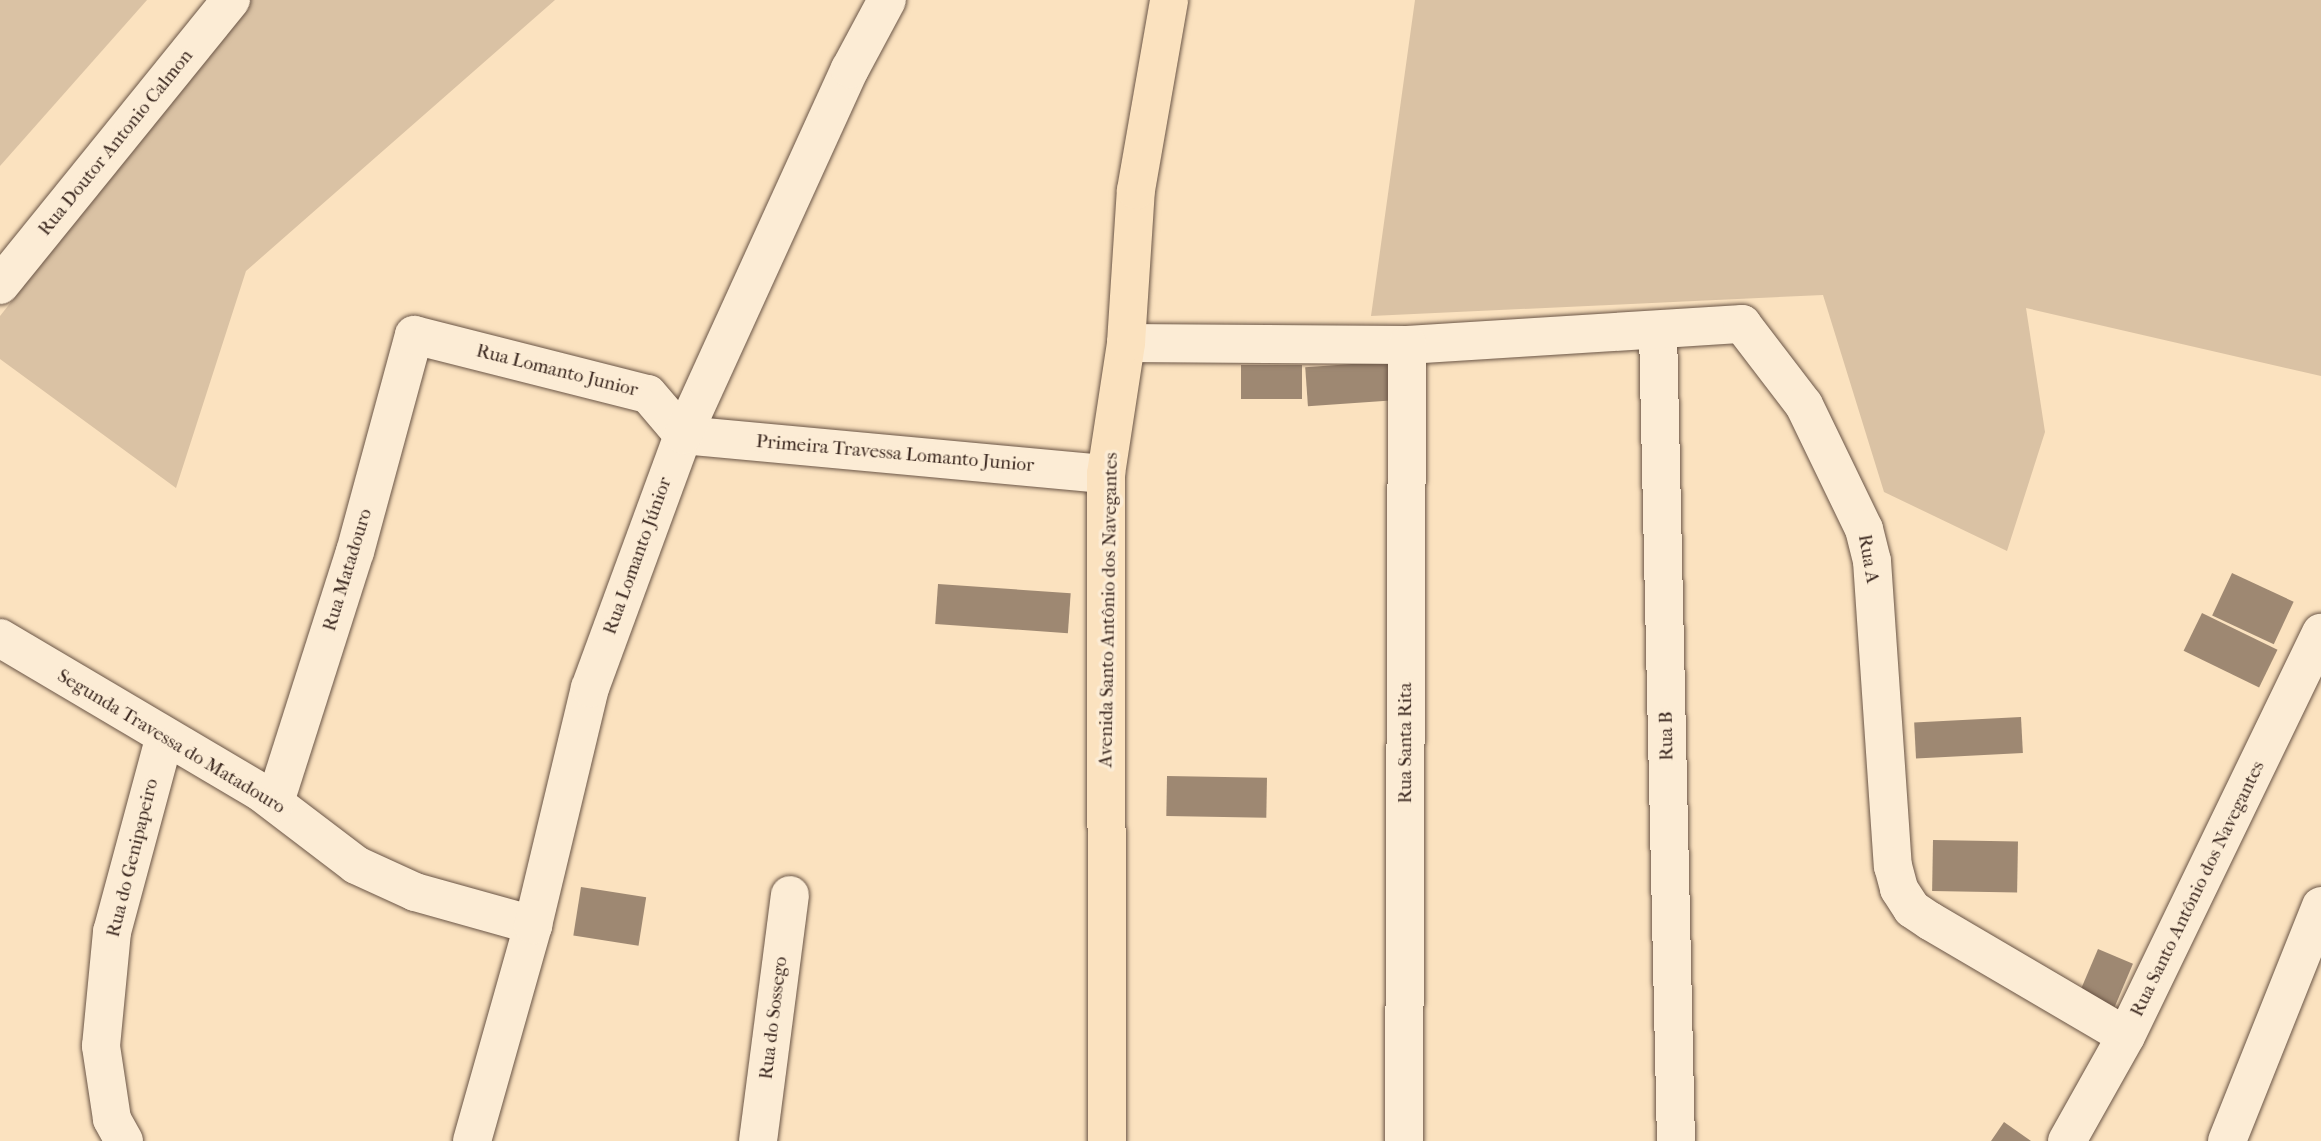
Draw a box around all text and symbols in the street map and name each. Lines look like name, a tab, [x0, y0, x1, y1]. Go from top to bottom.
street label: Rua Doutor Antonio Calmon	[34, 45, 198, 241]
street label: Rua Lomanto Junior	[474, 340, 640, 402]
street label: Primeira Travessa Lomanto Junior	[755, 430, 1035, 478]
street label: Avenida Santo Antônio dos Navegantes	[1095, 452, 1123, 768]
street label: Rua Lomanto Júnior	[599, 474, 677, 638]
street label: Rua Matadouro	[319, 506, 377, 634]
street label: Rua A	[1852, 533, 1884, 585]
street label: Segunda Travessa do Matadouro	[53, 665, 289, 819]
street label: Rua Santa Rita	[1395, 682, 1417, 804]
street label: Rua B	[1655, 711, 1679, 761]
street label: Rua Santo Antônio dos Navegantes	[2126, 757, 2270, 1021]
street label: Rua do Genipapeiro	[102, 776, 164, 940]
street label: Rua do Sossego	[755, 955, 793, 1081]

